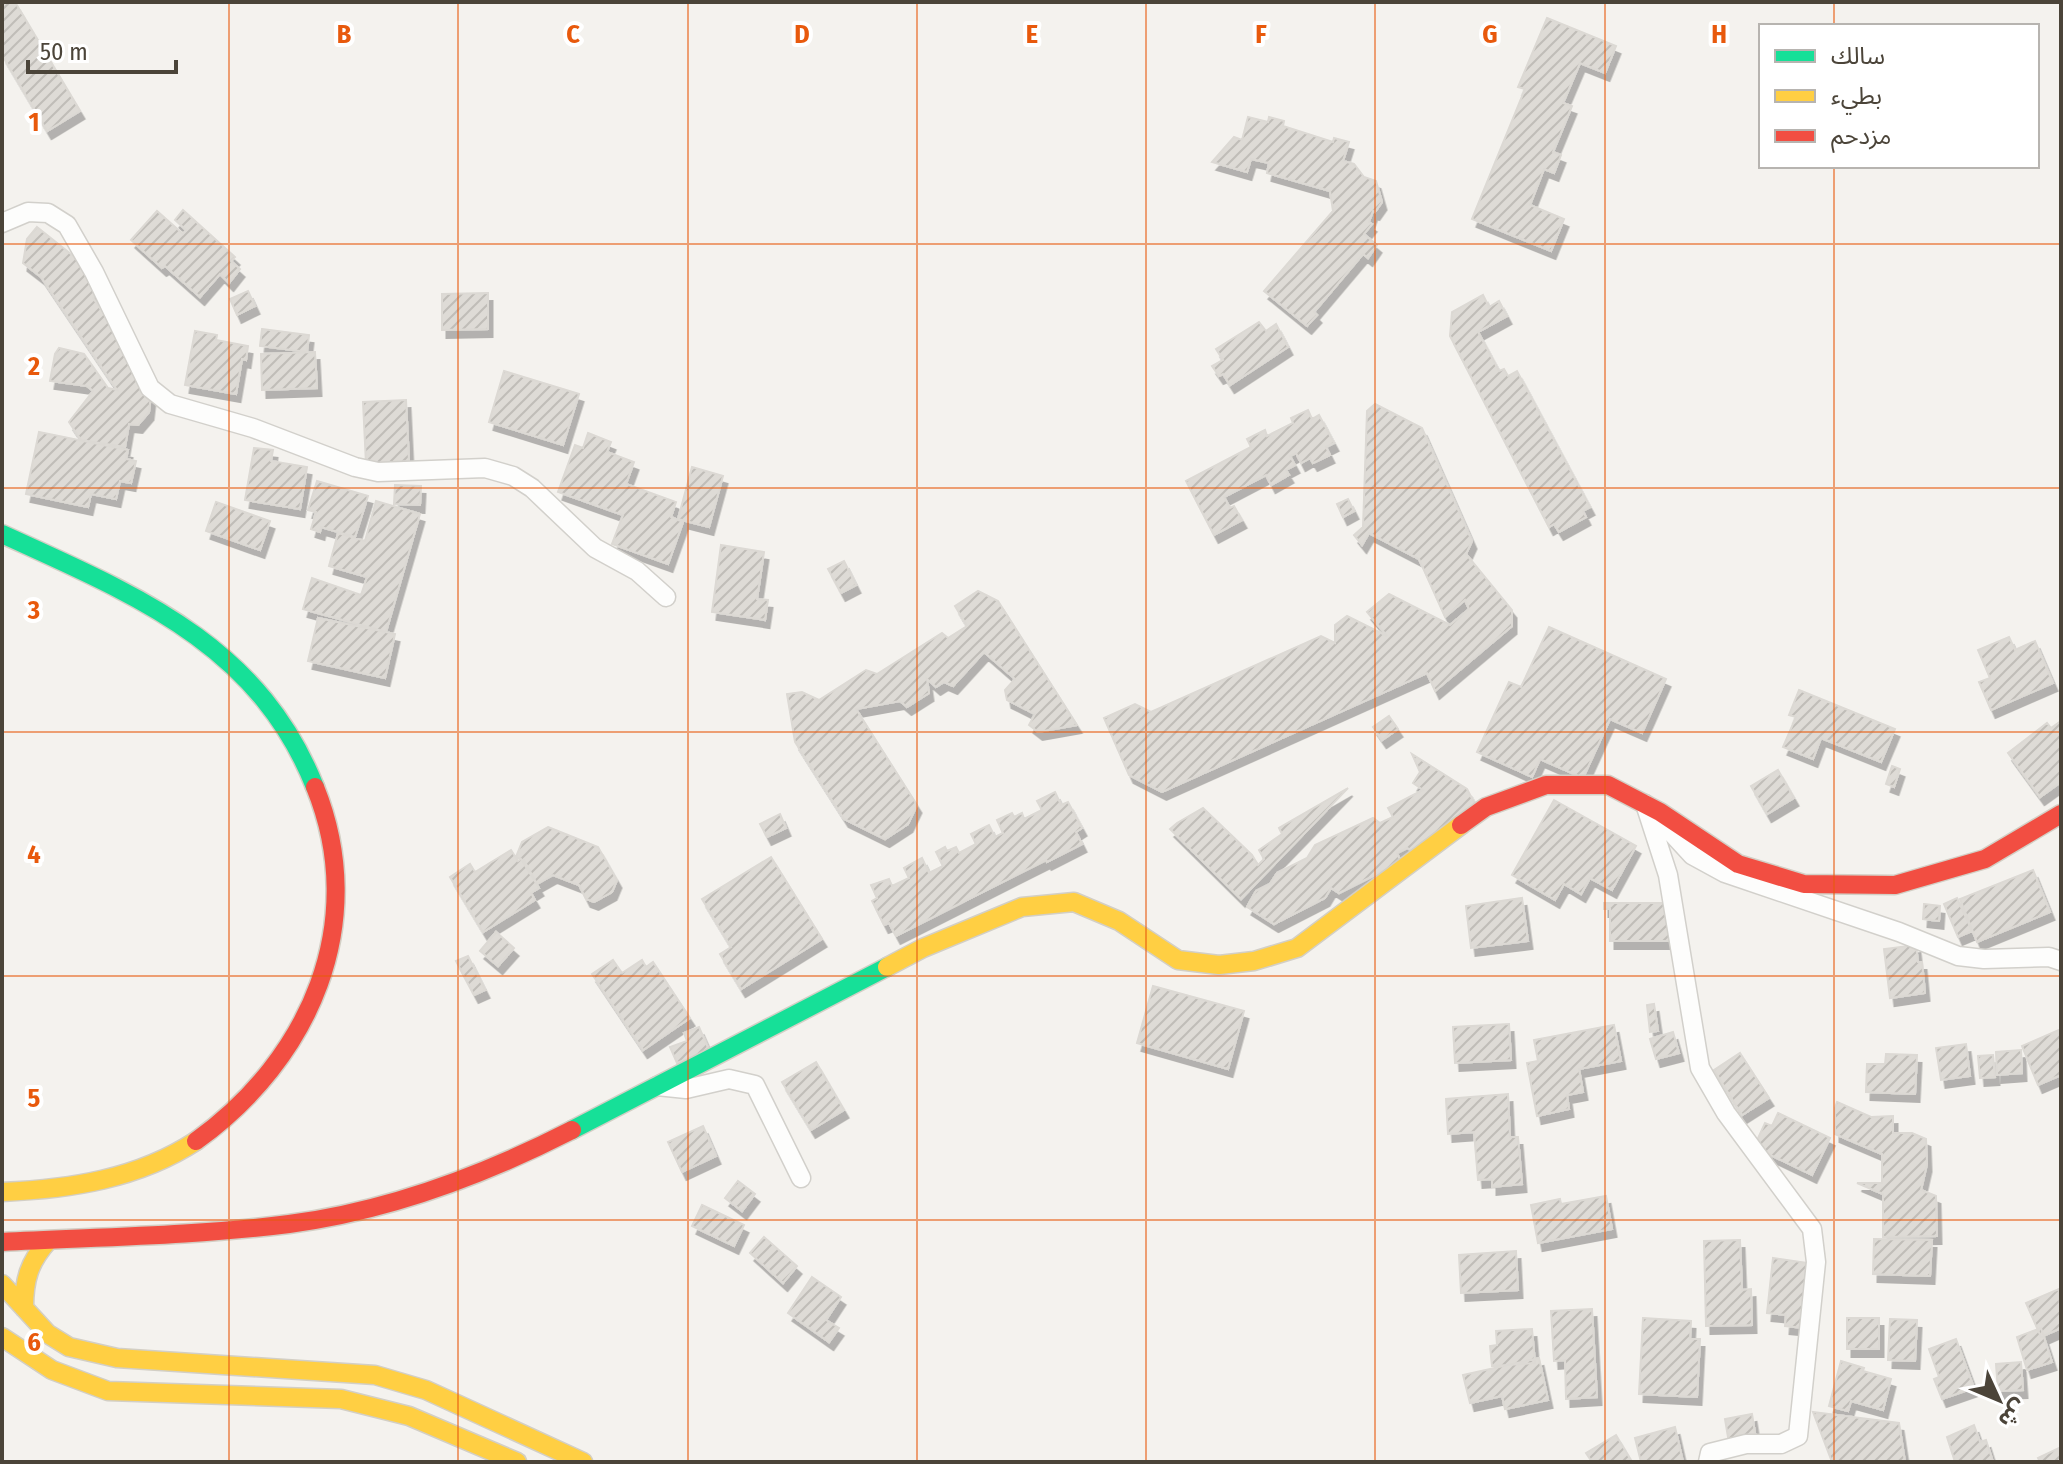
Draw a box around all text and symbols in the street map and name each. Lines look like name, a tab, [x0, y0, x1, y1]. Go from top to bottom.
text: B	[337, 19, 352, 50]
text: C	[566, 19, 580, 50]
text: D	[794, 19, 810, 50]
text: E	[1026, 19, 1038, 50]
text: F	[1255, 19, 1267, 50]
text: G	[1482, 19, 1498, 50]
text: H	[1711, 19, 1727, 50]
scale bar	[28, 24, 176, 74]
legend	[1759, 24, 2039, 168]
text: 50 m	[40, 38, 88, 66]
text: سالك	[1831, 42, 1885, 70]
text: بطيء	[1831, 82, 1882, 115]
text: 1	[29, 107, 40, 138]
text: مزدحم	[1831, 122, 1891, 153]
text: 2	[27, 351, 40, 382]
text: 3	[27, 595, 40, 626]
text: 4	[27, 839, 41, 870]
text: 5	[28, 1083, 41, 1114]
text: 6	[27, 1327, 41, 1358]
north arrow	[1959, 1360, 2039, 1440]
text: ش	[1993, 1393, 2033, 1434]

